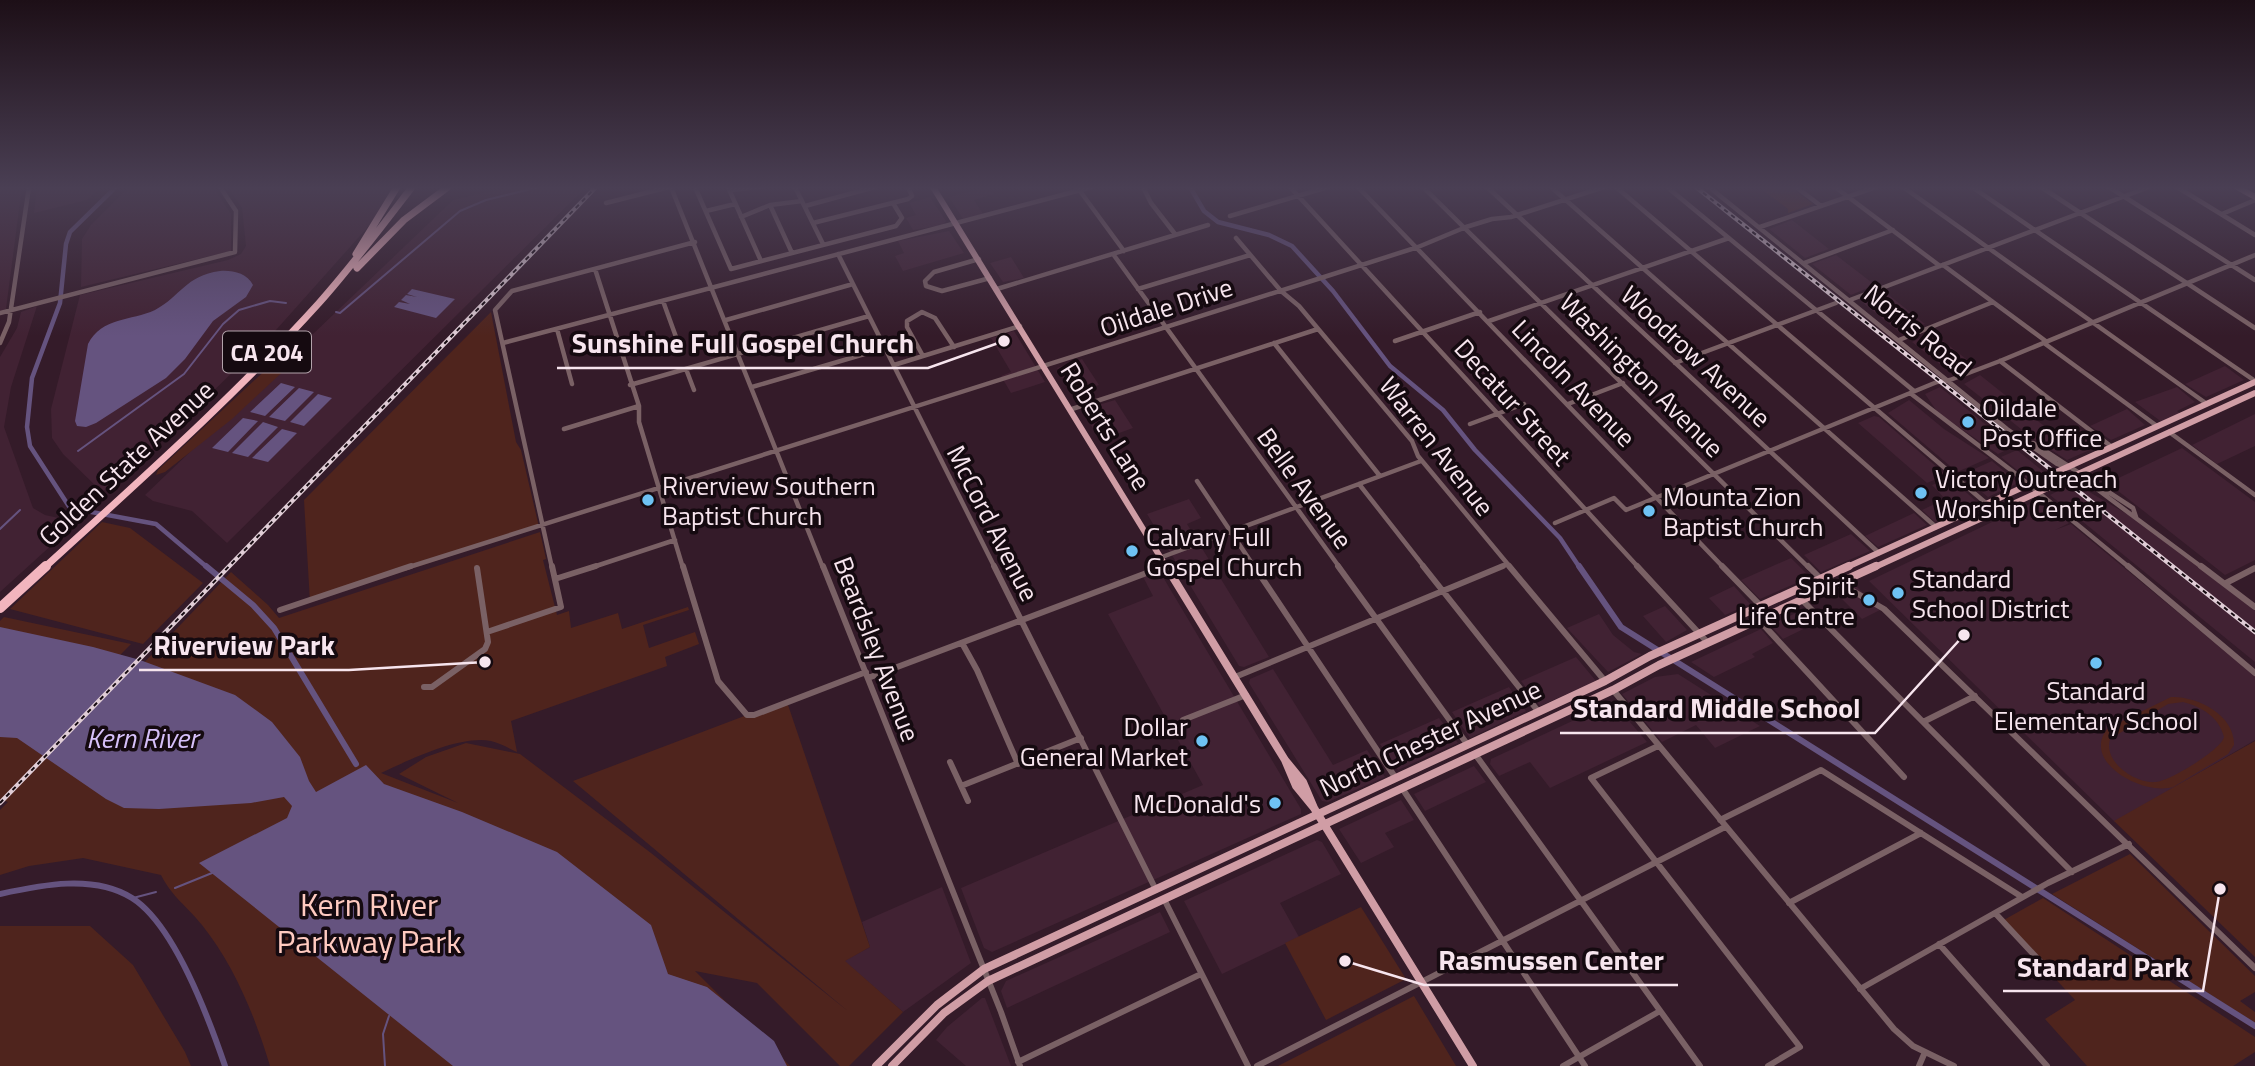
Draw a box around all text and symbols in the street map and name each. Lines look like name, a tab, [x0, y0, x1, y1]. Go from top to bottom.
street label: Oildale Drive	[1095, 267, 1237, 347]
street label: Norris Road	[1856, 274, 1980, 386]
street label: Woodrow Avenue	[1612, 276, 1780, 436]
street label: Washington Avenue	[1551, 284, 1733, 466]
street label: Lincoln Avenue	[1503, 310, 1645, 456]
callout: Sunshine Full Gospel Church	[557, 319, 928, 368]
text: Sunshine Full Gospel Church	[572, 321, 914, 364]
street label: Decatur Street	[1445, 330, 1581, 474]
road number: CA 204	[223, 332, 311, 372]
street label: Roberts Lane	[1051, 354, 1161, 498]
street label: Warren Avenue	[1370, 368, 1504, 524]
street label: Golden State Avenue	[29, 371, 223, 555]
place label: Oildale Post Office	[1982, 388, 2102, 457]
marker: Oildale Post Office	[1960, 414, 1976, 430]
street label: Belle Avenue	[1248, 419, 1362, 557]
street label: McCord Avenue	[937, 438, 1049, 608]
place label: Victory Outreach Worship Center	[1935, 459, 2118, 528]
place label: Riverview Southern Baptist Church	[662, 466, 876, 535]
place label: Mounta Zion Baptist Church	[1663, 477, 1823, 546]
marker: Victory Outreach Worship Center	[1913, 485, 1929, 501]
marker: Riverview Southern Baptist Church	[640, 492, 656, 508]
marker: Mounta Zion Baptist Church	[1641, 503, 1657, 519]
place label: Calvary Full Gospel Church	[1146, 517, 1302, 586]
marker: Calvary Full Gospel Church	[1124, 543, 1140, 559]
street label: Beardsley Avenue	[824, 551, 930, 747]
place label: Standard School District	[1912, 559, 2069, 628]
place label: Spirit Life Centre	[1738, 566, 1855, 635]
marker: Standard School District	[1890, 585, 1906, 601]
marker: Spirit Life Centre	[1861, 592, 1877, 608]
callout: Riverview Park	[139, 621, 349, 670]
text: Riverview Park	[153, 623, 335, 666]
marker: Standard Elementary School	[2088, 655, 2104, 671]
street label: North Chester Avenue	[1313, 669, 1547, 807]
place label: Standard Elementary School	[1994, 671, 2198, 740]
callout: Standard Middle School	[1560, 684, 1875, 733]
text: Standard Middle School	[1573, 686, 1861, 729]
place label: Dollar General Market	[1020, 707, 1188, 776]
water label: Kern River	[86, 716, 201, 759]
marker: Dollar General Market	[1194, 733, 1210, 749]
place label: McDonald's	[1133, 784, 1261, 823]
marker: McDonald's	[1267, 795, 1283, 811]
park label: Kern River Parkway Park	[276, 880, 462, 965]
callout: Rasmussen Center	[1424, 936, 1678, 985]
text: Rasmussen Center	[1438, 938, 1664, 981]
callout: Standard Park	[2003, 942, 2203, 991]
text: Standard Park	[2017, 945, 2190, 988]

